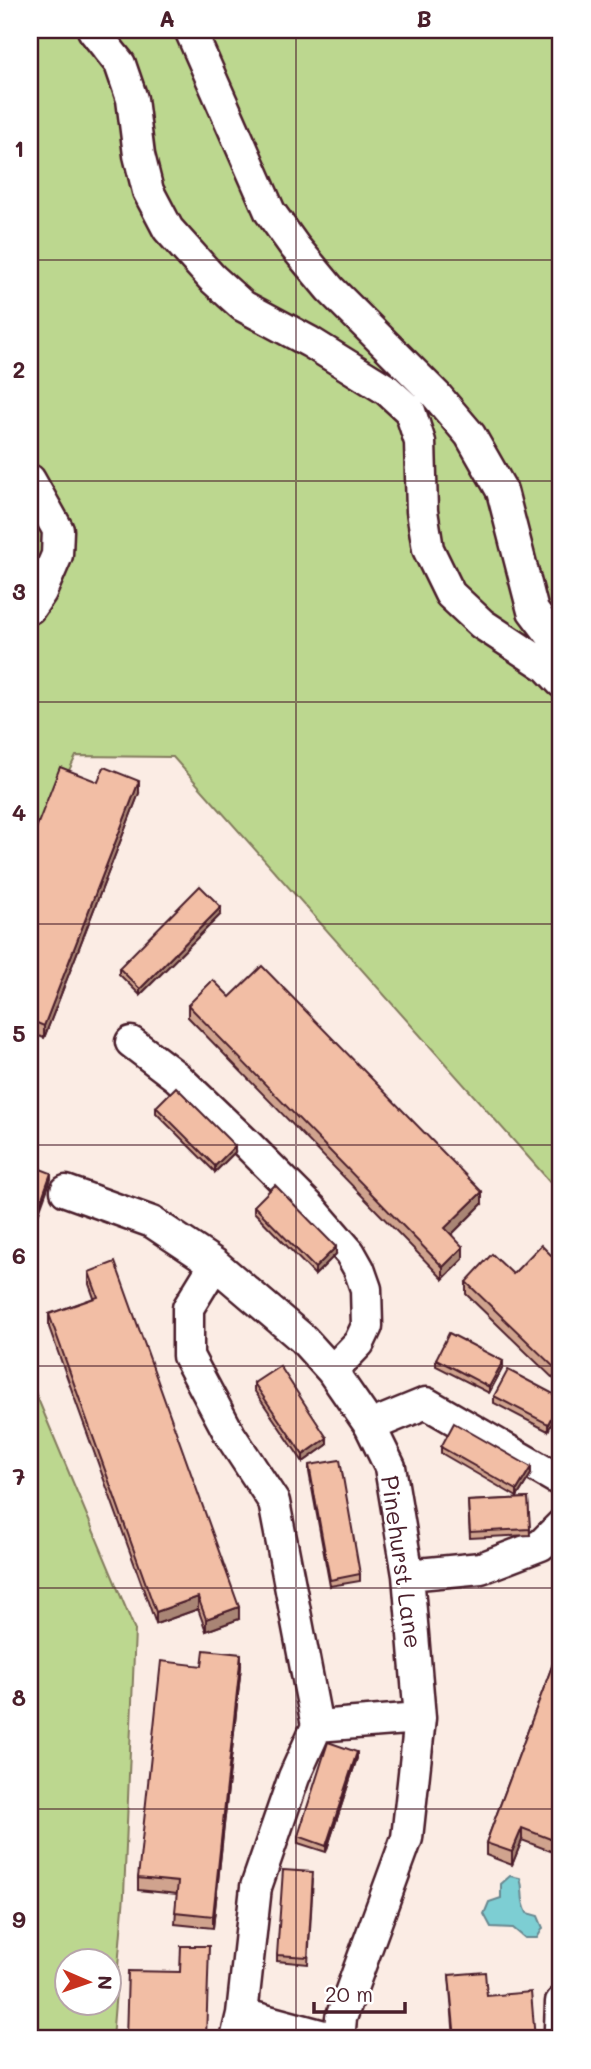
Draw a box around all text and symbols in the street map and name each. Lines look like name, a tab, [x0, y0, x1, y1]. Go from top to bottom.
text: A	[159, 3, 175, 33]
text: B	[416, 3, 432, 33]
text: 1	[14, 133, 24, 163]
text: 2	[13, 354, 25, 384]
text: 3	[12, 576, 26, 606]
text: 4	[12, 797, 26, 827]
text: 5	[12, 1018, 26, 1048]
text: 6	[12, 1240, 26, 1270]
text: 7	[13, 1461, 26, 1491]
street label: Pinehurst Lane	[375, 1473, 430, 1650]
text: 8	[12, 1682, 26, 1712]
text: 9	[12, 1904, 26, 1934]
north arrow	[52, 1946, 122, 2016]
scale bar	[314, 1971, 406, 2015]
text: N	[93, 1975, 118, 1990]
text: 20 m	[325, 1980, 373, 2007]

